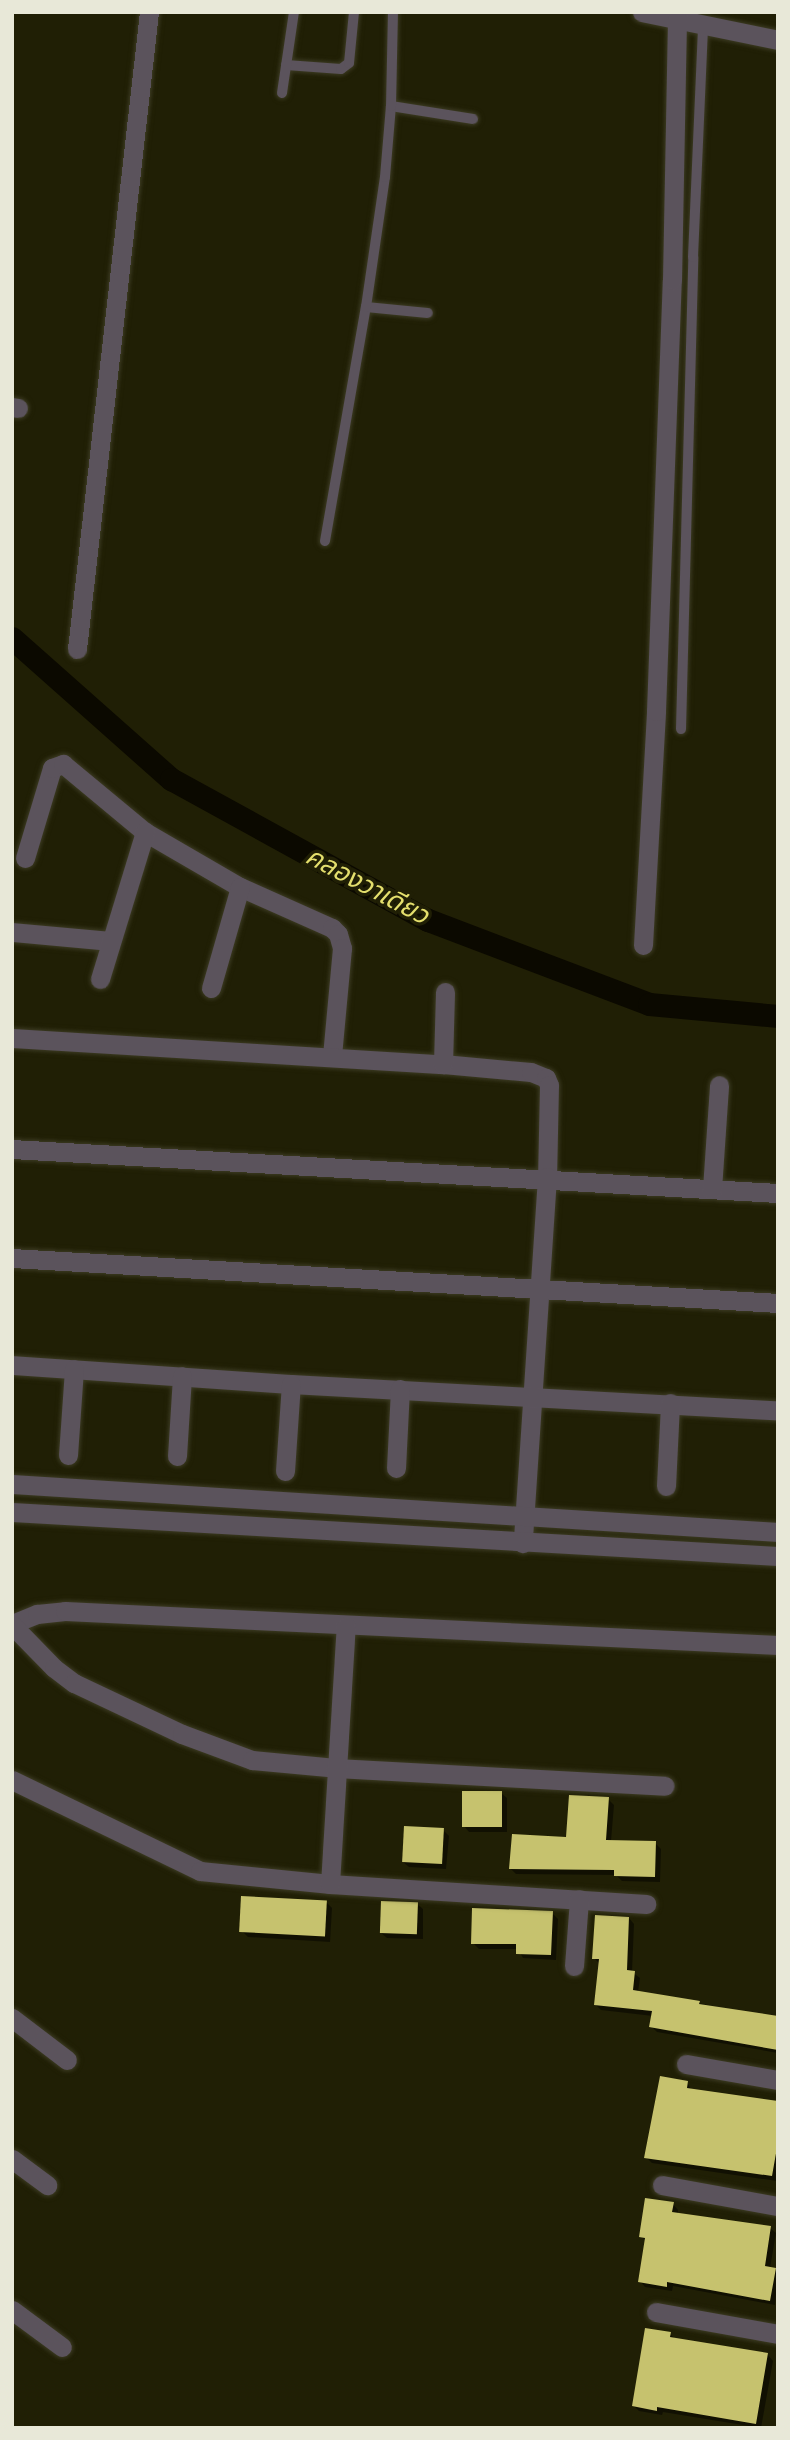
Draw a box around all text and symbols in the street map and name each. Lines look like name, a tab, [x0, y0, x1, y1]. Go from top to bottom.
water label: คลองวาเดียว	[300, 841, 434, 931]

